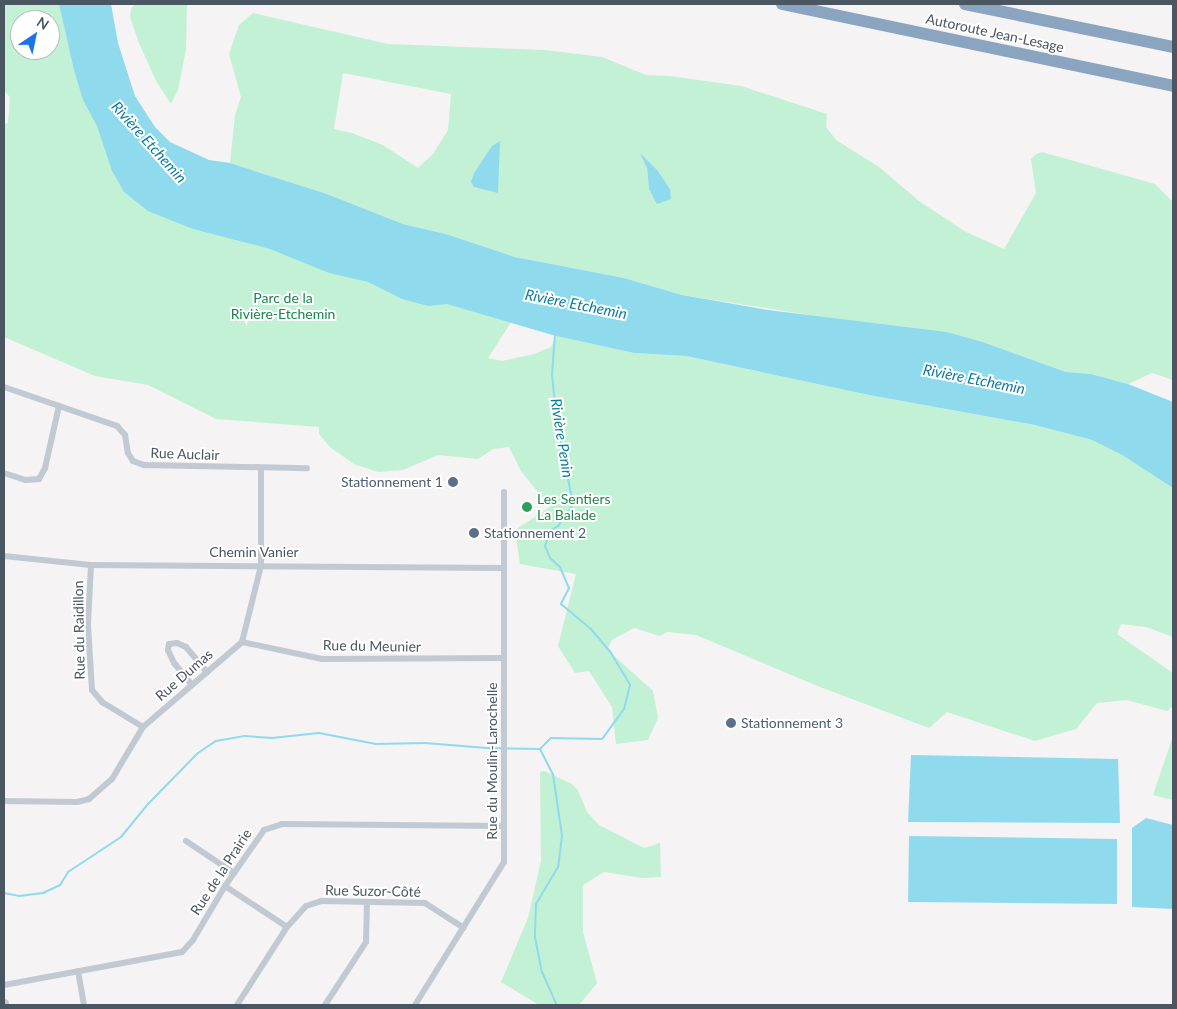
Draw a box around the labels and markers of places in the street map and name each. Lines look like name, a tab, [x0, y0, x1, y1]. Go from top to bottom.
place label: Stationnement 1	[341, 474, 443, 490]
marker: Stationnement 1	[447, 476, 459, 488]
place label: Les Sentiers La Balade	[537, 491, 611, 524]
marker: Les Sentiers La Balade	[521, 501, 533, 513]
place label: Stationnement 2	[484, 525, 586, 541]
marker: Stationnement 2	[468, 527, 480, 539]
place label: Stationnement 3	[741, 715, 843, 731]
marker: Stationnement 3	[725, 717, 737, 729]

